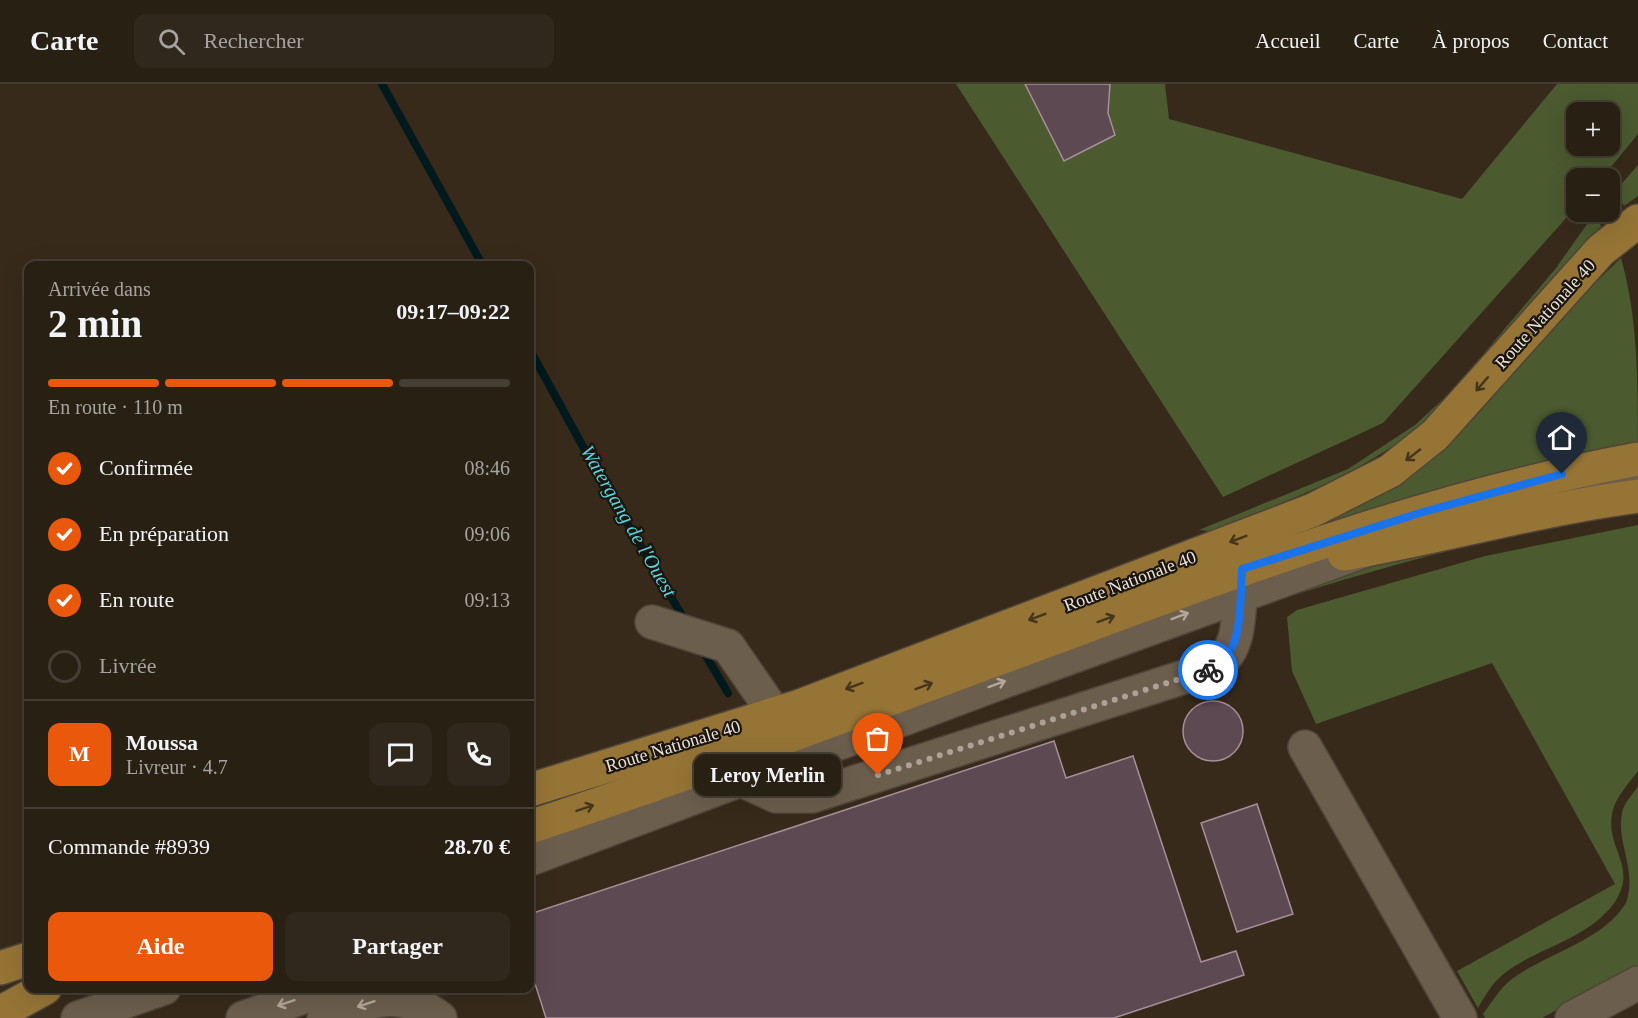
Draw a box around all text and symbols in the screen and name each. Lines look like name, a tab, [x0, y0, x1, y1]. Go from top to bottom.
search box	[134, 14, 554, 68]
text: Carte	[30, 25, 98, 56]
icon: search	[155, 25, 188, 58]
text: Rechercher	[203, 28, 304, 53]
text: Accueil	[1255, 29, 1321, 53]
text: Carte	[1354, 29, 1399, 53]
text: À propos	[1432, 29, 1510, 53]
text: Contact	[1543, 29, 1608, 53]
map controls	[1566, 102, 1620, 222]
button: +	[1566, 102, 1620, 156]
button: −	[1566, 168, 1620, 222]
street label: Route Nationale 40	[1491, 255, 1599, 373]
text: Arrivée dans	[48, 278, 151, 300]
text: 09:17–09:22	[396, 299, 510, 324]
text: 2 min	[48, 302, 142, 345]
one-way arrow	[1475, 376, 1489, 391]
text: En route · 110 m	[48, 396, 183, 418]
pin	[1536, 412, 1587, 474]
icon: home	[1545, 421, 1578, 454]
water label: Watergang de l'Ouest	[576, 441, 682, 602]
one-way arrow	[1405, 448, 1421, 461]
icon: check	[48, 452, 81, 485]
text: Confirmée	[99, 455, 193, 480]
text: 08:46	[464, 457, 510, 479]
icon: check	[48, 518, 81, 551]
text: En préparation	[99, 521, 229, 546]
text: 09:06	[464, 523, 510, 545]
one-way arrow	[1229, 535, 1248, 546]
street label: Route Nationale 40	[1061, 547, 1199, 615]
icon: check	[48, 584, 81, 617]
text: En route	[99, 587, 174, 612]
text: 09:13	[464, 589, 510, 611]
one-way arrow	[1170, 610, 1189, 621]
one-way arrow	[1028, 612, 1046, 623]
one-way arrow	[1097, 612, 1115, 623]
courier	[1178, 640, 1238, 700]
text: Livrée	[99, 653, 156, 678]
icon: bike	[1192, 654, 1225, 687]
one-way arrow	[988, 677, 1006, 688]
one-way arrow	[914, 680, 932, 691]
one-way arrow	[845, 681, 864, 692]
pin	[852, 713, 903, 775]
street label: Route Nationale 40	[603, 716, 743, 776]
icon: bag	[861, 722, 894, 755]
button: chat	[369, 723, 432, 786]
button: phone	[447, 723, 510, 786]
text: Moussa	[126, 730, 198, 755]
text: M	[69, 741, 90, 766]
callout: Leroy Merlin	[695, 754, 842, 796]
text: Livreur · 4.7	[126, 756, 228, 778]
text: Leroy Merlin	[710, 764, 825, 786]
one-way arrow	[575, 802, 594, 813]
text: Commande #8939	[48, 834, 210, 859]
text: 28.70 €	[444, 834, 510, 859]
button: Aide	[48, 912, 273, 981]
button: Partager	[285, 912, 510, 981]
one-way arrow	[277, 999, 296, 1010]
one-way arrow	[357, 999, 376, 1010]

